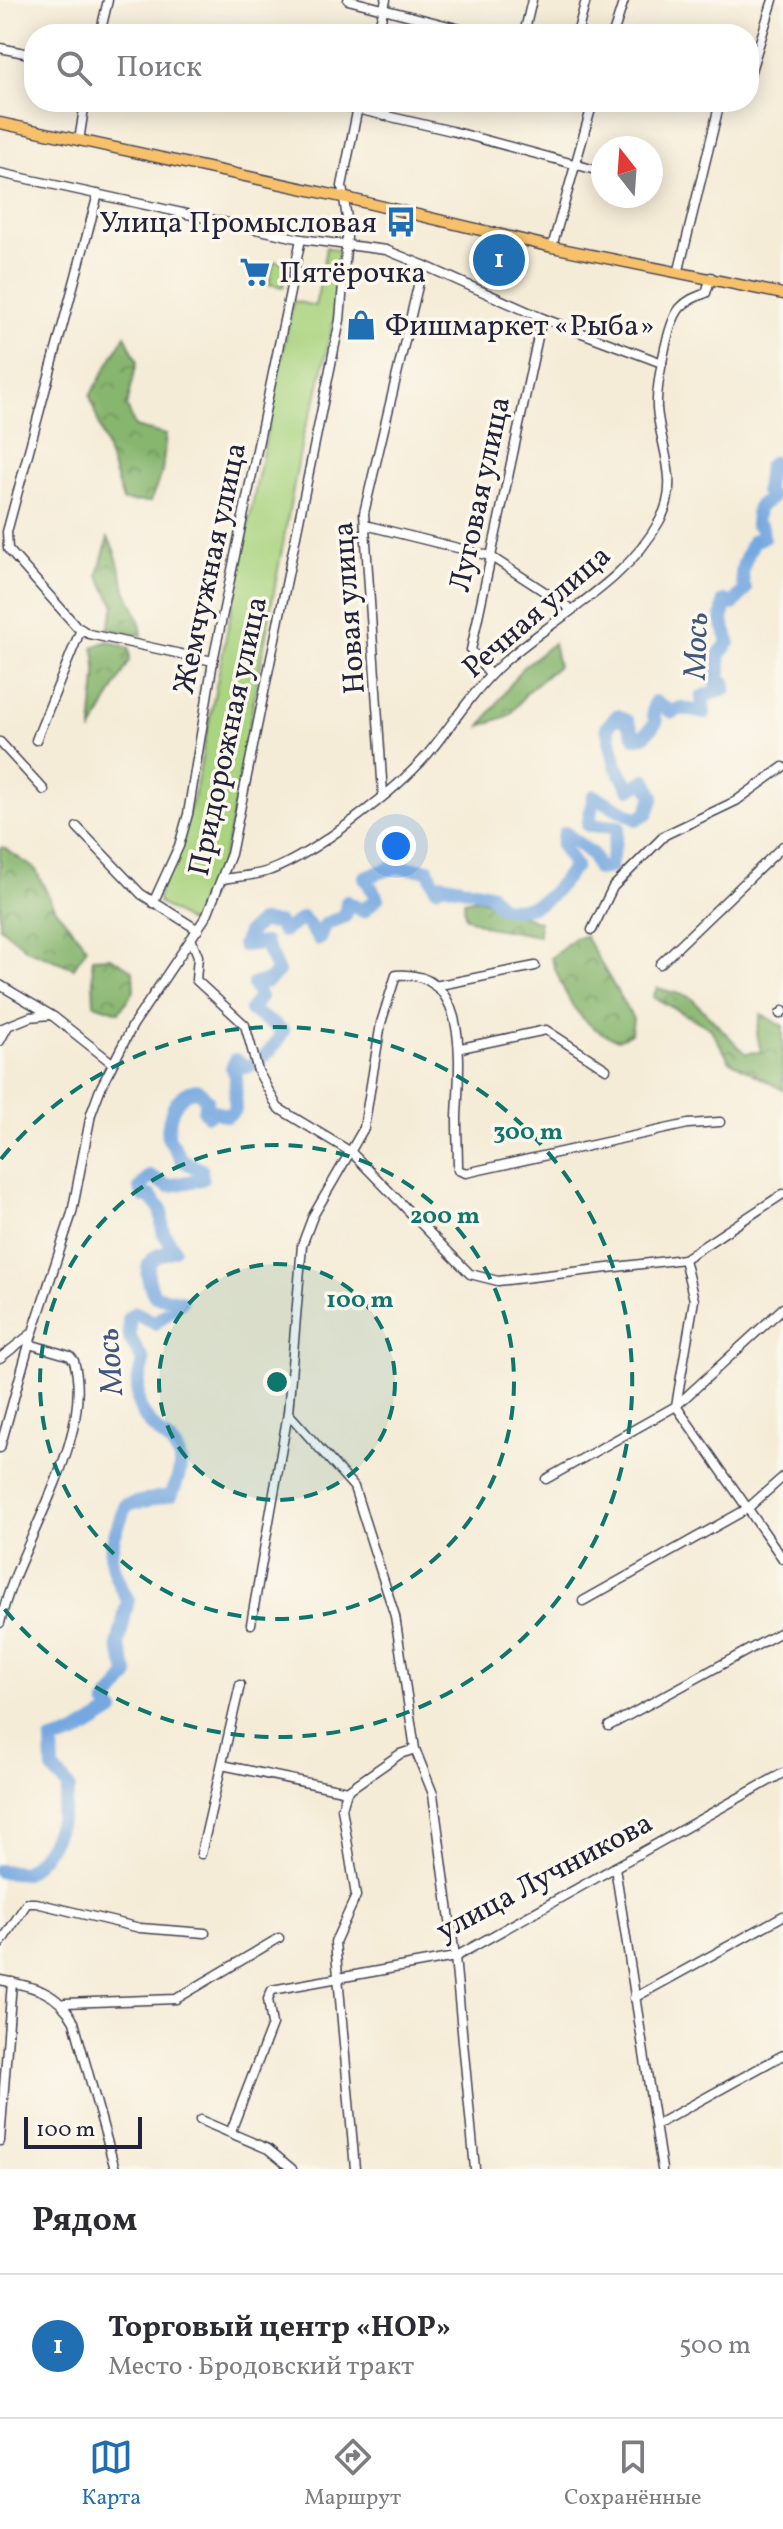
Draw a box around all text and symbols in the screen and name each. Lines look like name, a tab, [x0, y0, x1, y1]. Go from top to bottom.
search box	[24, 24, 759, 112]
icon: search	[52, 46, 96, 90]
text: Поиск	[116, 47, 202, 89]
north arrow	[591, 136, 663, 208]
place label: Улица Промысловая	[99, 203, 377, 245]
bus stop icon: Улица Промысловая	[384, 205, 418, 239]
pin: 1	[473, 230, 525, 290]
place label: Пятёрочка	[279, 253, 426, 295]
supermarket icon: Пятёрочка	[238, 255, 272, 289]
place label: Фишмаркет «Рыба»	[385, 306, 654, 348]
shop icon: Фишмаркет «Рыба»	[344, 308, 378, 342]
street label: Луговая улица	[440, 393, 522, 596]
street label: Жемчужная улица	[164, 439, 258, 698]
street label: Новая улица	[323, 520, 377, 696]
street label: Речная улица	[454, 536, 621, 689]
street label: Придорожная улица	[179, 593, 279, 880]
water label: Мось	[675, 612, 721, 681]
your location	[376, 826, 416, 866]
text: 300 m	[493, 1116, 563, 1150]
text: 200 m	[410, 1200, 480, 1234]
text: 100 m	[326, 1284, 394, 1318]
water label: Мось	[88, 1327, 136, 1398]
centre of rings	[263, 1368, 291, 1396]
street label: улица Лучникова	[429, 1803, 661, 1953]
scale bar	[24, 2113, 142, 2149]
text: 100 m	[36, 2115, 95, 2146]
text: Рядом	[32, 2198, 137, 2245]
text: Торговый центр «НОР»	[108, 2307, 451, 2349]
text: 1	[53, 2328, 63, 2364]
text: 500 m	[679, 2328, 751, 2364]
text: Место · Бродовский тракт	[108, 2349, 414, 2385]
tab: Карта	[81, 2435, 141, 2514]
tab: Маршрут	[304, 2435, 401, 2514]
tab: Сохранённые	[564, 2435, 701, 2514]

